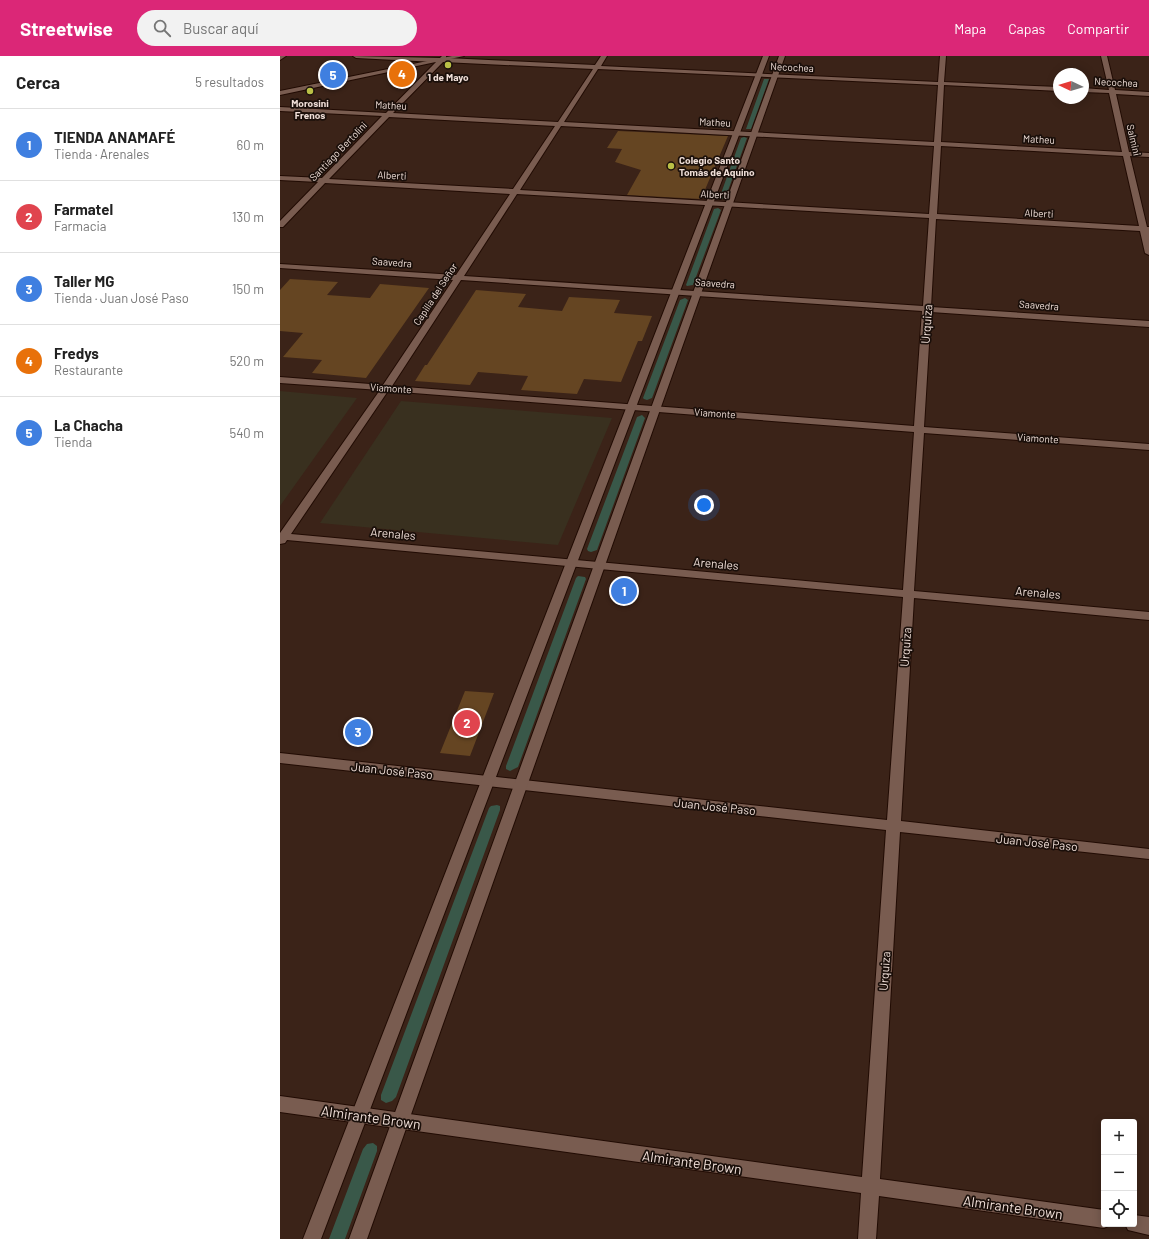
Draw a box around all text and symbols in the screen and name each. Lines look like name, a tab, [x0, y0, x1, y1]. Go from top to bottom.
search box	[137, 10, 417, 46]
text: Streetwise	[20, 17, 113, 40]
icon: search	[151, 17, 173, 39]
text: Buscar aquí	[183, 19, 258, 37]
text: Mapa	[954, 20, 986, 37]
text: Capas	[1008, 20, 1045, 37]
text: Compartir	[1067, 20, 1129, 37]
pin: 4	[389, 59, 415, 89]
pin: 5	[320, 60, 346, 90]
marker: 1 de Mayo	[443, 60, 453, 70]
street label: Necochea	[770, 60, 814, 74]
north arrow	[1053, 68, 1089, 104]
place label: 1 de Mayo	[427, 71, 469, 83]
text: Cerca	[16, 72, 60, 92]
text: 5 resultados	[195, 74, 264, 90]
street label: Necochea	[1094, 75, 1138, 89]
marker: Morosini Frenos	[305, 86, 315, 96]
place label: Morosini Frenos	[291, 97, 329, 121]
street label: Matheu	[375, 98, 407, 112]
street label: Matheu	[699, 115, 731, 129]
street label: Santiago Bertolini	[307, 119, 369, 183]
street label: Salmini	[1125, 123, 1143, 157]
text: TIENDA ANAMAFÉ	[54, 128, 175, 146]
street label: Matheu	[1023, 132, 1055, 146]
text: 1	[27, 137, 31, 153]
text: 60 m	[237, 137, 264, 153]
text: Tienda · Arenales	[54, 146, 149, 162]
place label: Colegio Santo Tomás de Aquino	[679, 154, 755, 178]
marker: Colegio Santo Tomás de Aquino	[666, 161, 676, 171]
street label: Alberti	[377, 168, 407, 182]
street label: Alberti	[700, 187, 730, 201]
text: Farmatel	[54, 200, 113, 218]
street label: Alberti	[1024, 206, 1054, 220]
text: 2	[25, 209, 33, 225]
text: 130 m	[232, 209, 264, 225]
text: Farmacia	[54, 218, 106, 234]
street label: Saavedra	[372, 255, 412, 269]
street label: Capilla del Señor	[410, 260, 460, 327]
text: Taller MG	[54, 272, 114, 290]
street label: Saavedra	[695, 276, 735, 290]
text: 3	[25, 281, 33, 297]
text: 150 m	[232, 281, 264, 297]
text: Tienda · Juan José Paso	[54, 290, 189, 306]
street label: Saavedra	[1019, 298, 1059, 312]
street label: Urquiza	[918, 304, 934, 344]
text: Fredys	[54, 344, 99, 362]
text: 4	[25, 353, 33, 369]
text: 520 m	[230, 353, 264, 369]
text: Restaurante	[54, 362, 123, 378]
street label: Viamonte	[370, 381, 412, 395]
street label: Viamonte	[694, 406, 736, 420]
text: La Chacha	[54, 416, 123, 434]
text: 5	[25, 425, 33, 441]
text: 540 m	[229, 425, 264, 441]
street label: Viamonte	[1017, 431, 1059, 445]
text: Tienda	[54, 434, 92, 450]
your location	[694, 495, 714, 515]
street label: Arenales	[370, 524, 416, 542]
street label: Arenales	[693, 554, 739, 572]
pin: 1	[611, 576, 637, 606]
street label: Arenales	[1015, 583, 1061, 601]
street label: Urquiza	[897, 627, 913, 667]
pin: 2	[454, 708, 480, 738]
pin: 3	[345, 717, 371, 747]
street label: Juan José Paso	[351, 759, 433, 781]
street label: Juan José Paso	[674, 795, 756, 817]
street label: Juan José Paso	[996, 831, 1078, 853]
street label: Urquiza	[876, 951, 892, 991]
street label: Almirante Brown	[320, 1102, 422, 1132]
map controls	[1101, 1119, 1137, 1227]
button: +	[1101, 1119, 1137, 1155]
street label: Almirante Brown	[641, 1147, 743, 1177]
button: −	[1101, 1155, 1137, 1191]
button: locate	[1101, 1191, 1137, 1227]
street label: Almirante Brown	[962, 1192, 1064, 1222]

